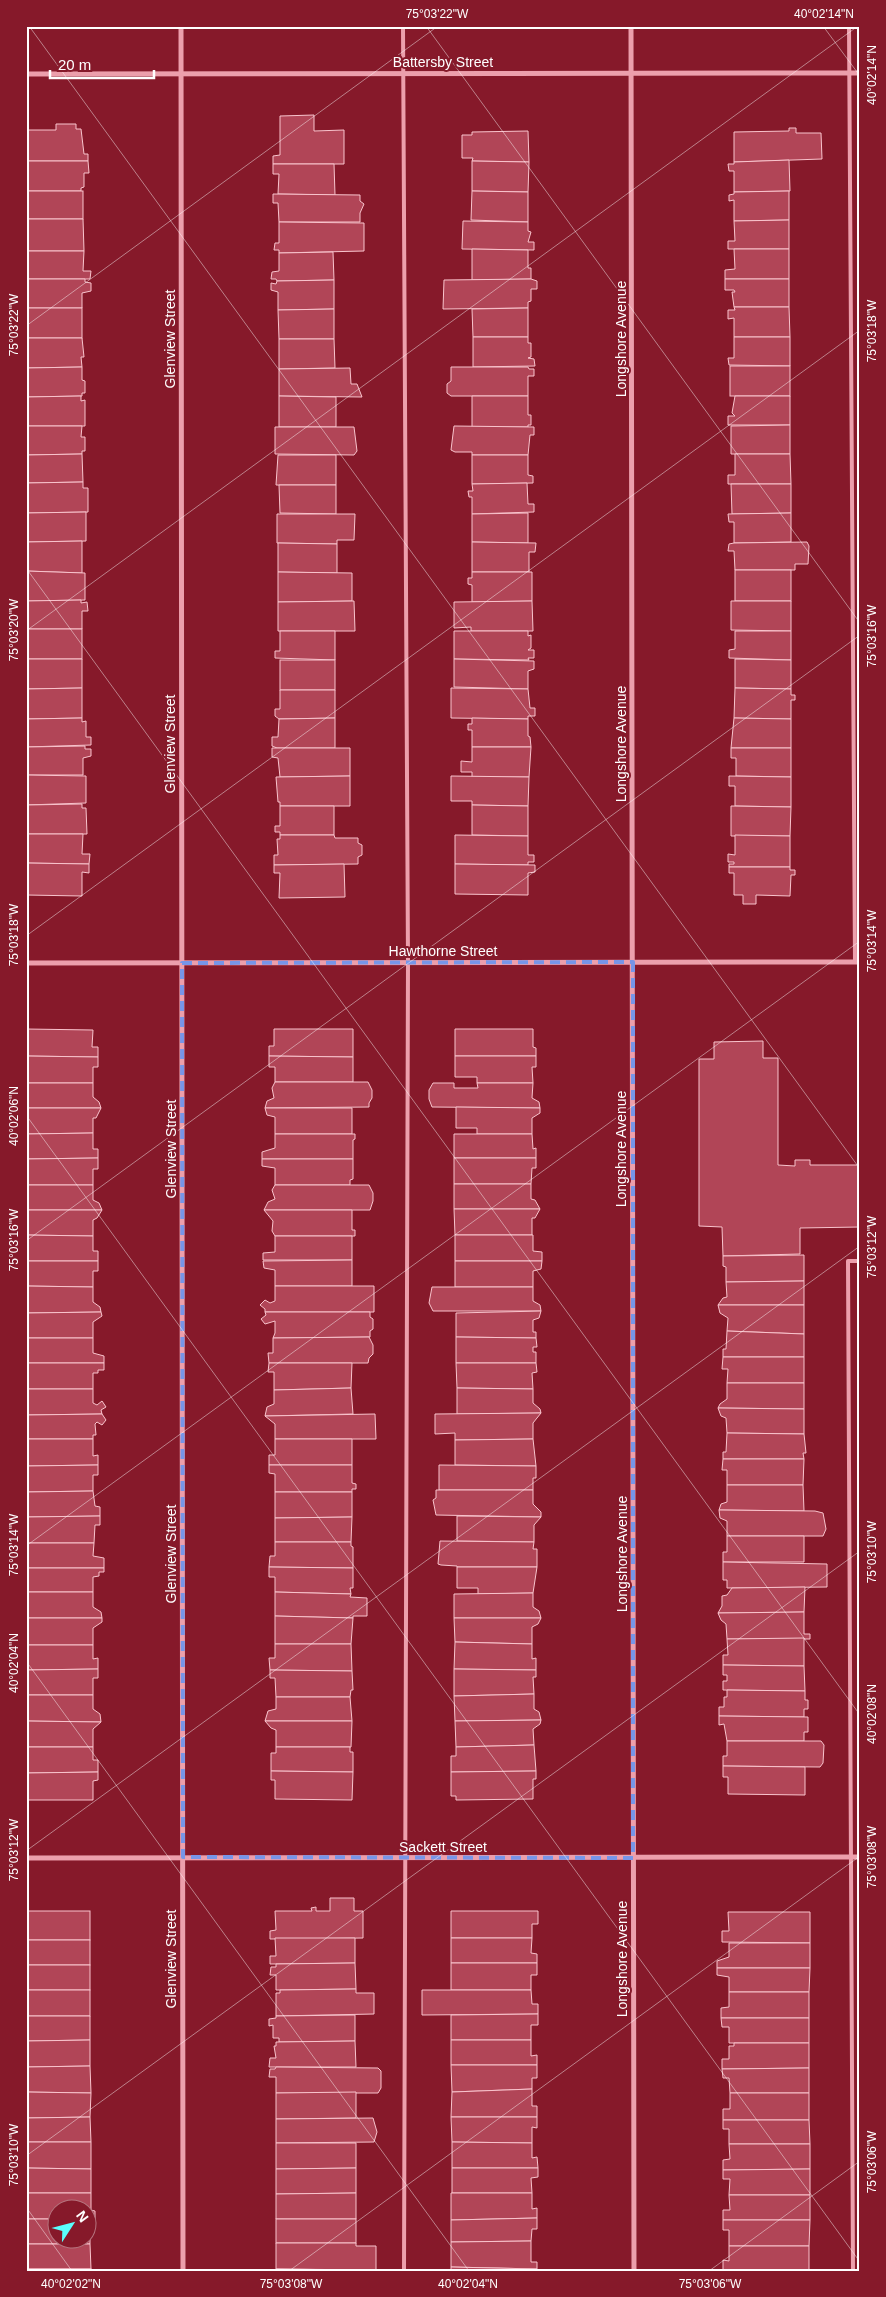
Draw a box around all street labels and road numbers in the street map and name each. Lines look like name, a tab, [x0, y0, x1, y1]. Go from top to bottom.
street label: Battersby Street	[393, 54, 493, 70]
street label: Longshore Avenue	[613, 281, 629, 397]
street label: Glenview Street	[162, 289, 178, 388]
street label: Longshore Avenue	[613, 686, 629, 802]
street label: Glenview Street	[162, 694, 178, 793]
street label: Hawthorne Street	[389, 943, 498, 959]
street label: Longshore Avenue	[613, 1091, 629, 1207]
street label: Glenview Street	[163, 1099, 179, 1198]
street label: Longshore Avenue	[614, 1496, 630, 1612]
street label: Glenview Street	[163, 1504, 179, 1603]
street label: Sackett Street	[399, 1839, 487, 1855]
street label: Longshore Avenue	[614, 1901, 630, 2017]
street label: Glenview Street	[163, 1909, 179, 2008]

